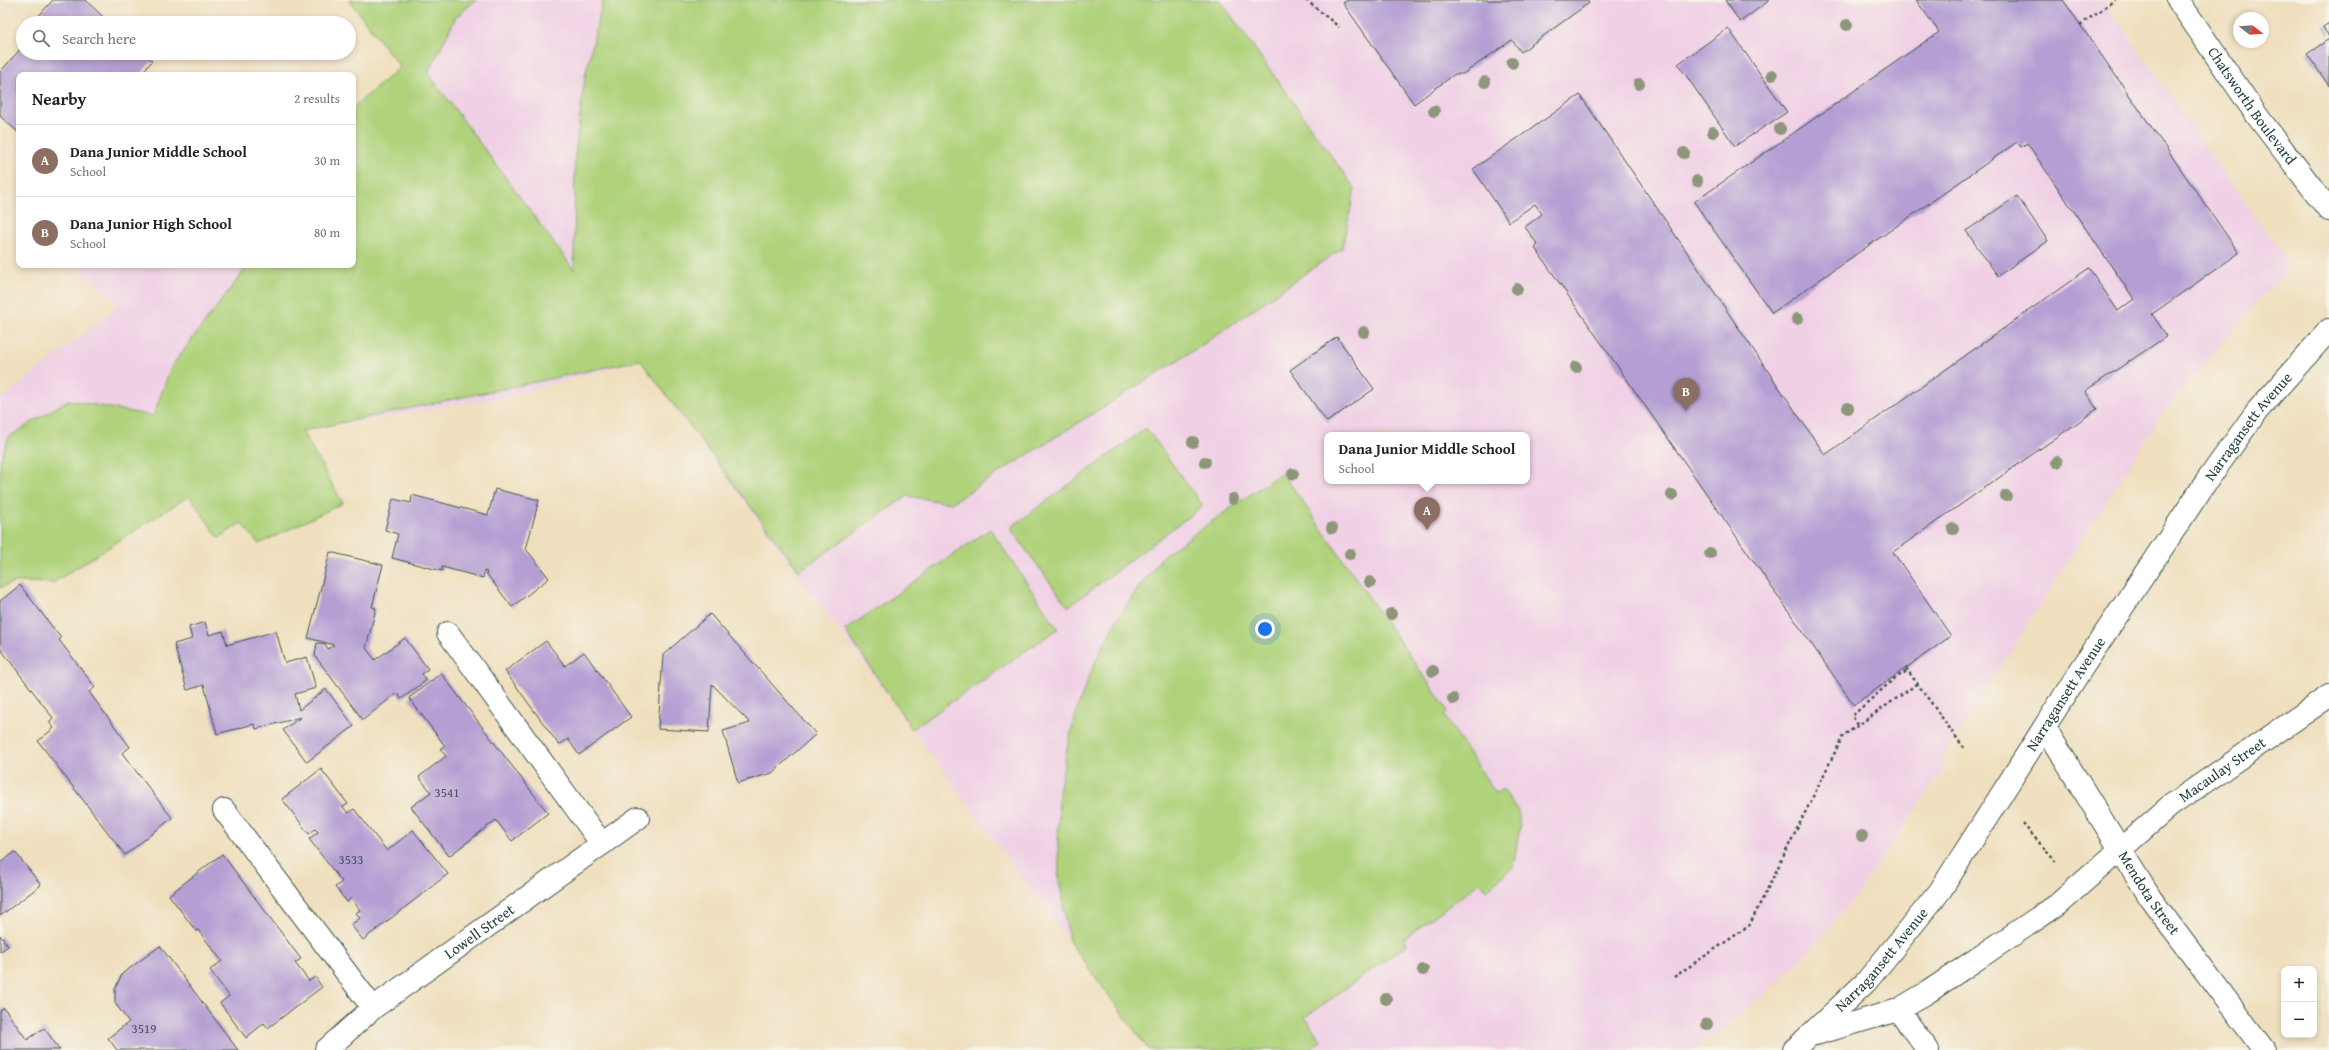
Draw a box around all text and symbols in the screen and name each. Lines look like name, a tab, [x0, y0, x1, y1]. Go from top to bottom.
north arrow	[2233, 12, 2269, 48]
search box	[16, 16, 356, 60]
icon: search	[30, 27, 52, 49]
text: Search here	[62, 28, 136, 49]
street label: Chatsworth Boulevard	[2203, 42, 2302, 169]
text: Nearby	[32, 86, 86, 111]
text: 2 results	[294, 89, 340, 108]
text: Dana Junior Middle School	[70, 141, 247, 162]
text: A	[41, 151, 49, 170]
text: 30 m	[314, 151, 340, 170]
text: School	[70, 162, 106, 181]
text: Dana Junior High School	[70, 213, 232, 234]
text: B	[41, 223, 49, 242]
text: 80 m	[314, 223, 340, 242]
text: School	[70, 234, 106, 253]
street label: Narragansett Avenue	[2199, 367, 2297, 485]
pin: B	[1673, 378, 1699, 411]
popup	[1324, 432, 1530, 484]
text: Dana Junior Middle School	[1339, 438, 1515, 459]
text: School	[1339, 459, 1375, 478]
pin: A	[1414, 497, 1440, 530]
your location	[1255, 619, 1275, 639]
street label: Narragansett Avenue	[2021, 632, 2110, 755]
street label: Macaulay Street	[2174, 731, 2270, 807]
house number: 3541	[434, 783, 460, 802]
street label: Mendota Street	[2114, 847, 2186, 939]
house number: 3533	[338, 850, 364, 869]
street label: Lowell Street	[440, 898, 519, 964]
street label: Narragansett Avenue	[1830, 903, 1933, 1016]
map controls	[2281, 966, 2317, 1038]
button: +	[2281, 966, 2317, 1002]
button: −	[2281, 1002, 2317, 1038]
house number: 3519	[131, 1019, 157, 1038]

